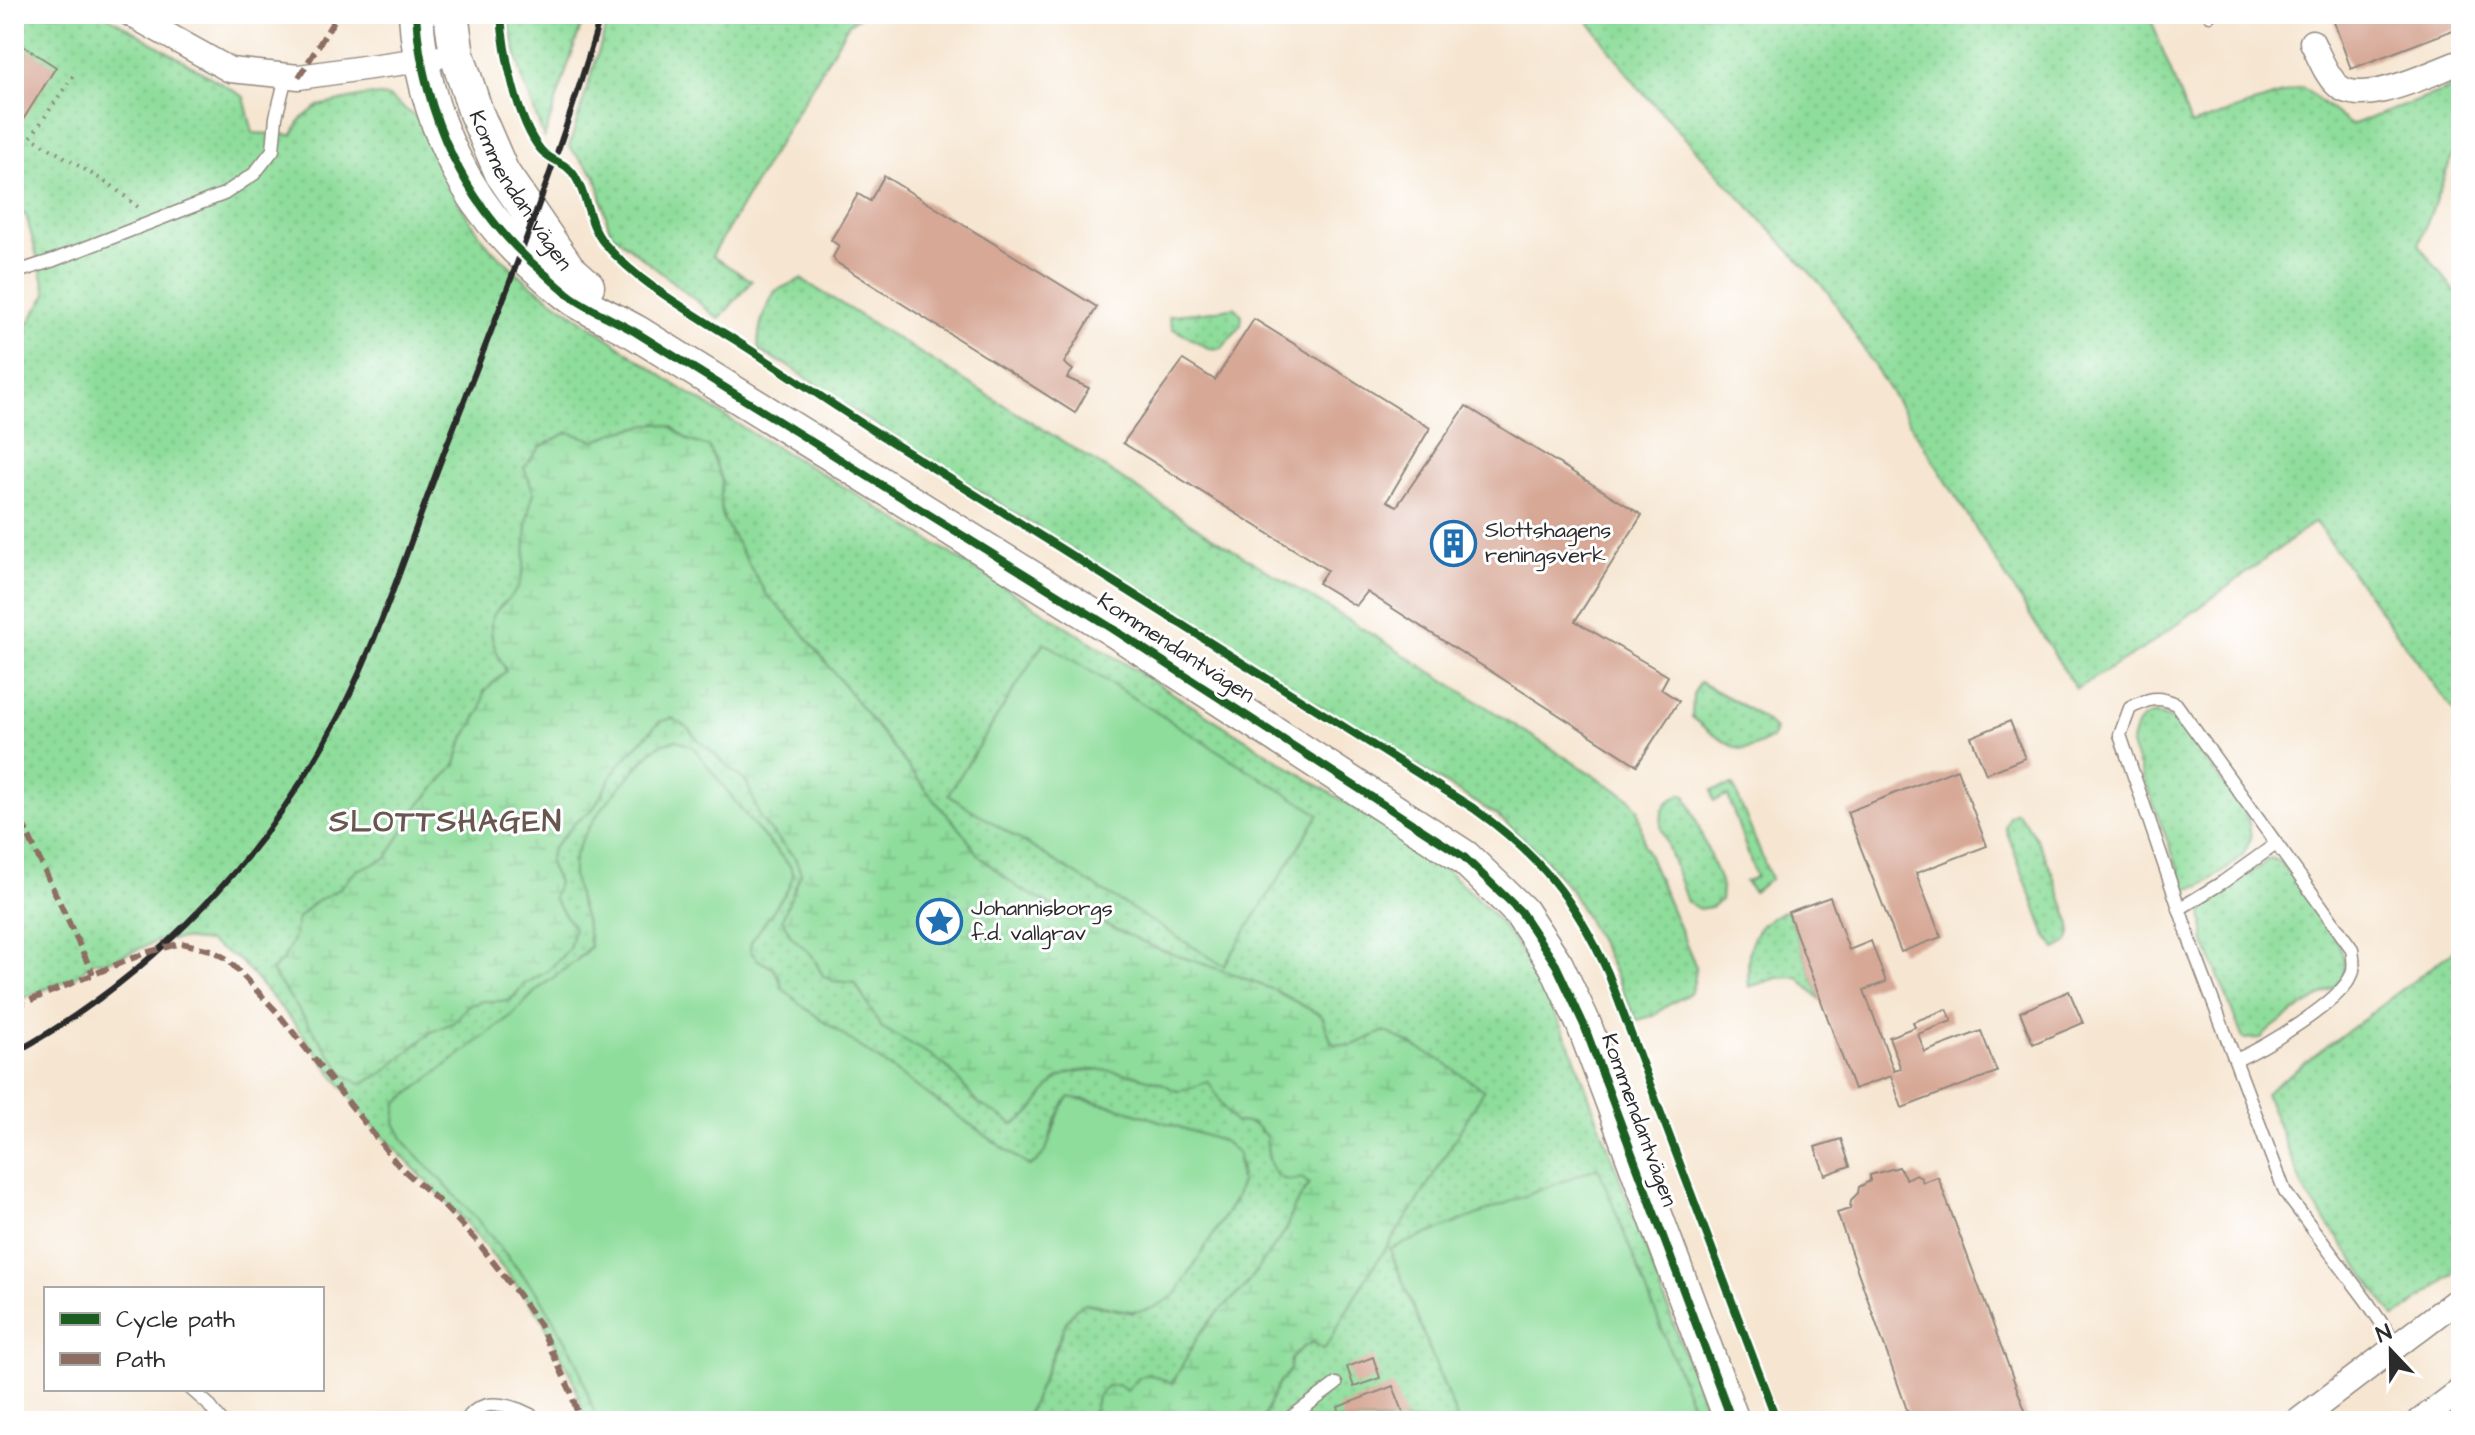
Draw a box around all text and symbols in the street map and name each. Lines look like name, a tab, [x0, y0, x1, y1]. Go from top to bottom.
street label: Kommendantvägen	[461, 105, 580, 277]
place label: Slottshagens reningsverk	[1485, 515, 1611, 572]
building icon: Slottshagens reningsverk	[1430, 519, 1478, 567]
street label: Kommendantvägen	[1091, 585, 1261, 711]
district label: SLOTTSHAGEN	[328, 801, 563, 843]
place label: Johannisborgs f.d. vallgrav	[971, 893, 1113, 950]
place icon: Johannisborgs f.d. vallgrav	[916, 897, 964, 945]
street label: Kommendantvägen	[1592, 1029, 1685, 1211]
legend	[44, 1287, 324, 1391]
text: Cycle path	[116, 1303, 235, 1338]
north arrow	[2351, 1311, 2431, 1391]
text: N	[2372, 1317, 2396, 1351]
text: Path	[116, 1343, 165, 1377]

